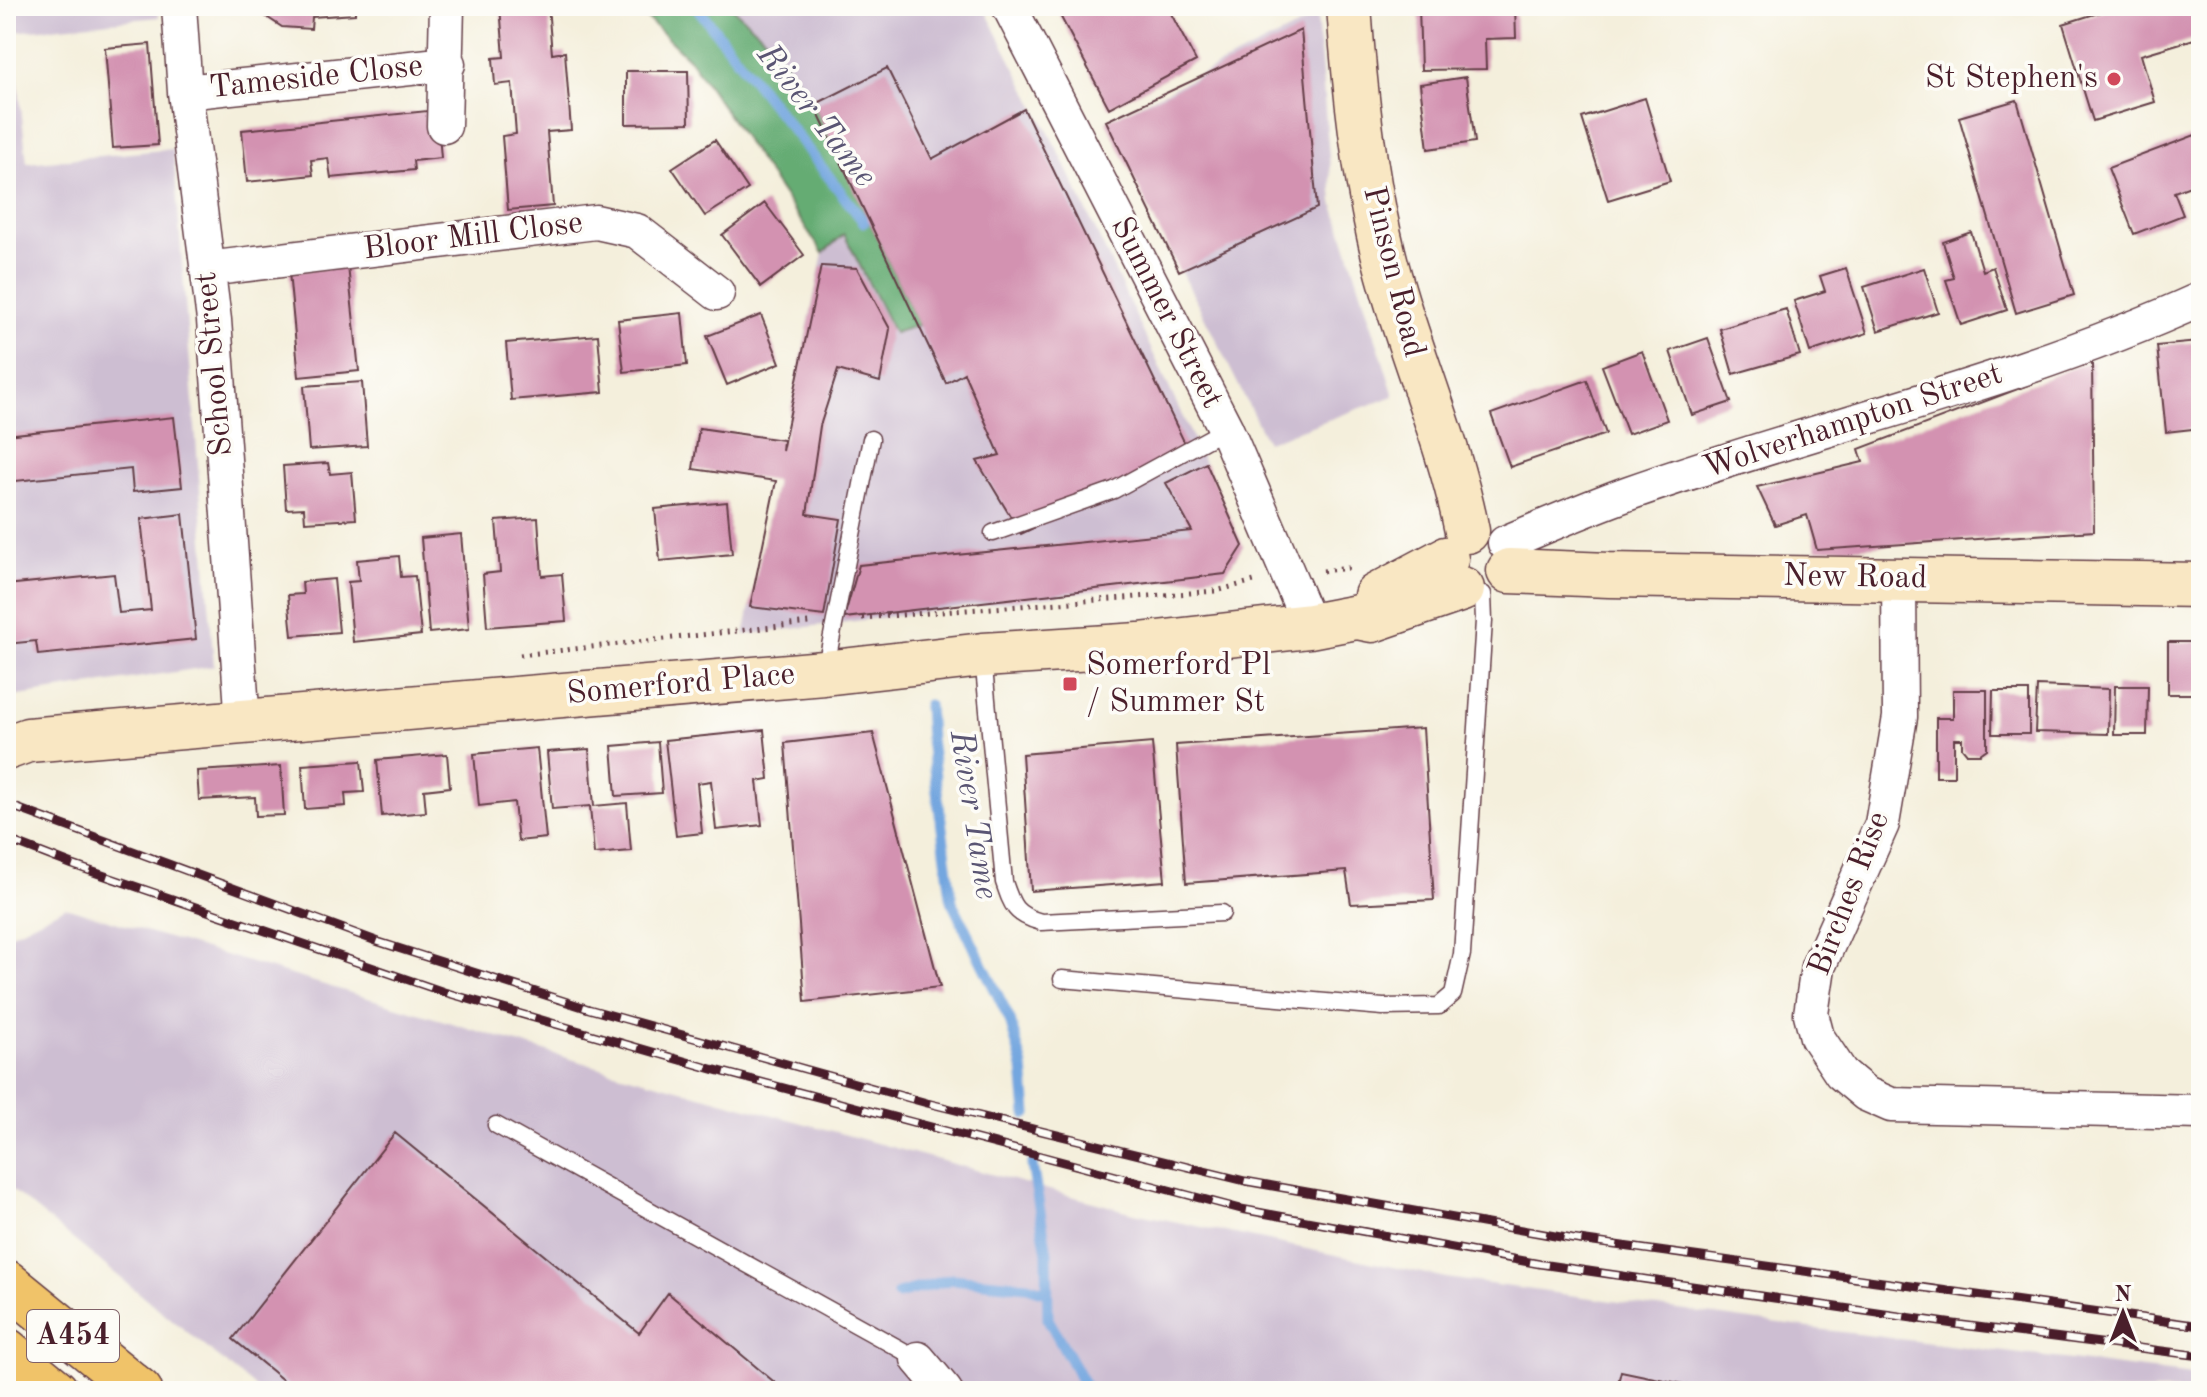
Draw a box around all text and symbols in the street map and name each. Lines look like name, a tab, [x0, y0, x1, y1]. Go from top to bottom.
water label: River Tame	[749, 37, 882, 194]
street label: Tameside Close	[208, 51, 424, 105]
place label: St Stephen's	[1925, 63, 2098, 95]
marker: St Stephen's	[2105, 70, 2123, 88]
street label: Pinson Road	[1356, 183, 1430, 361]
street label: Bloor Mill Close	[361, 208, 585, 266]
street label: Summer Street	[1104, 212, 1228, 414]
street label: School Street	[191, 270, 239, 458]
street label: Wolverhampton Street	[1700, 359, 2006, 485]
street label: New Road	[1783, 561, 1927, 595]
place label: Somerford Pl / Summer St	[1086, 650, 1271, 719]
street label: Somerford Place	[566, 659, 796, 711]
marker: Somerford Pl / Summer St	[1061, 675, 1079, 693]
water label: River Tame	[943, 727, 1003, 902]
street label: Birches Rise	[1804, 808, 1896, 980]
north arrow	[2083, 1273, 2163, 1353]
text: N	[2115, 1284, 2132, 1306]
road number: A454	[27, 1310, 119, 1362]

